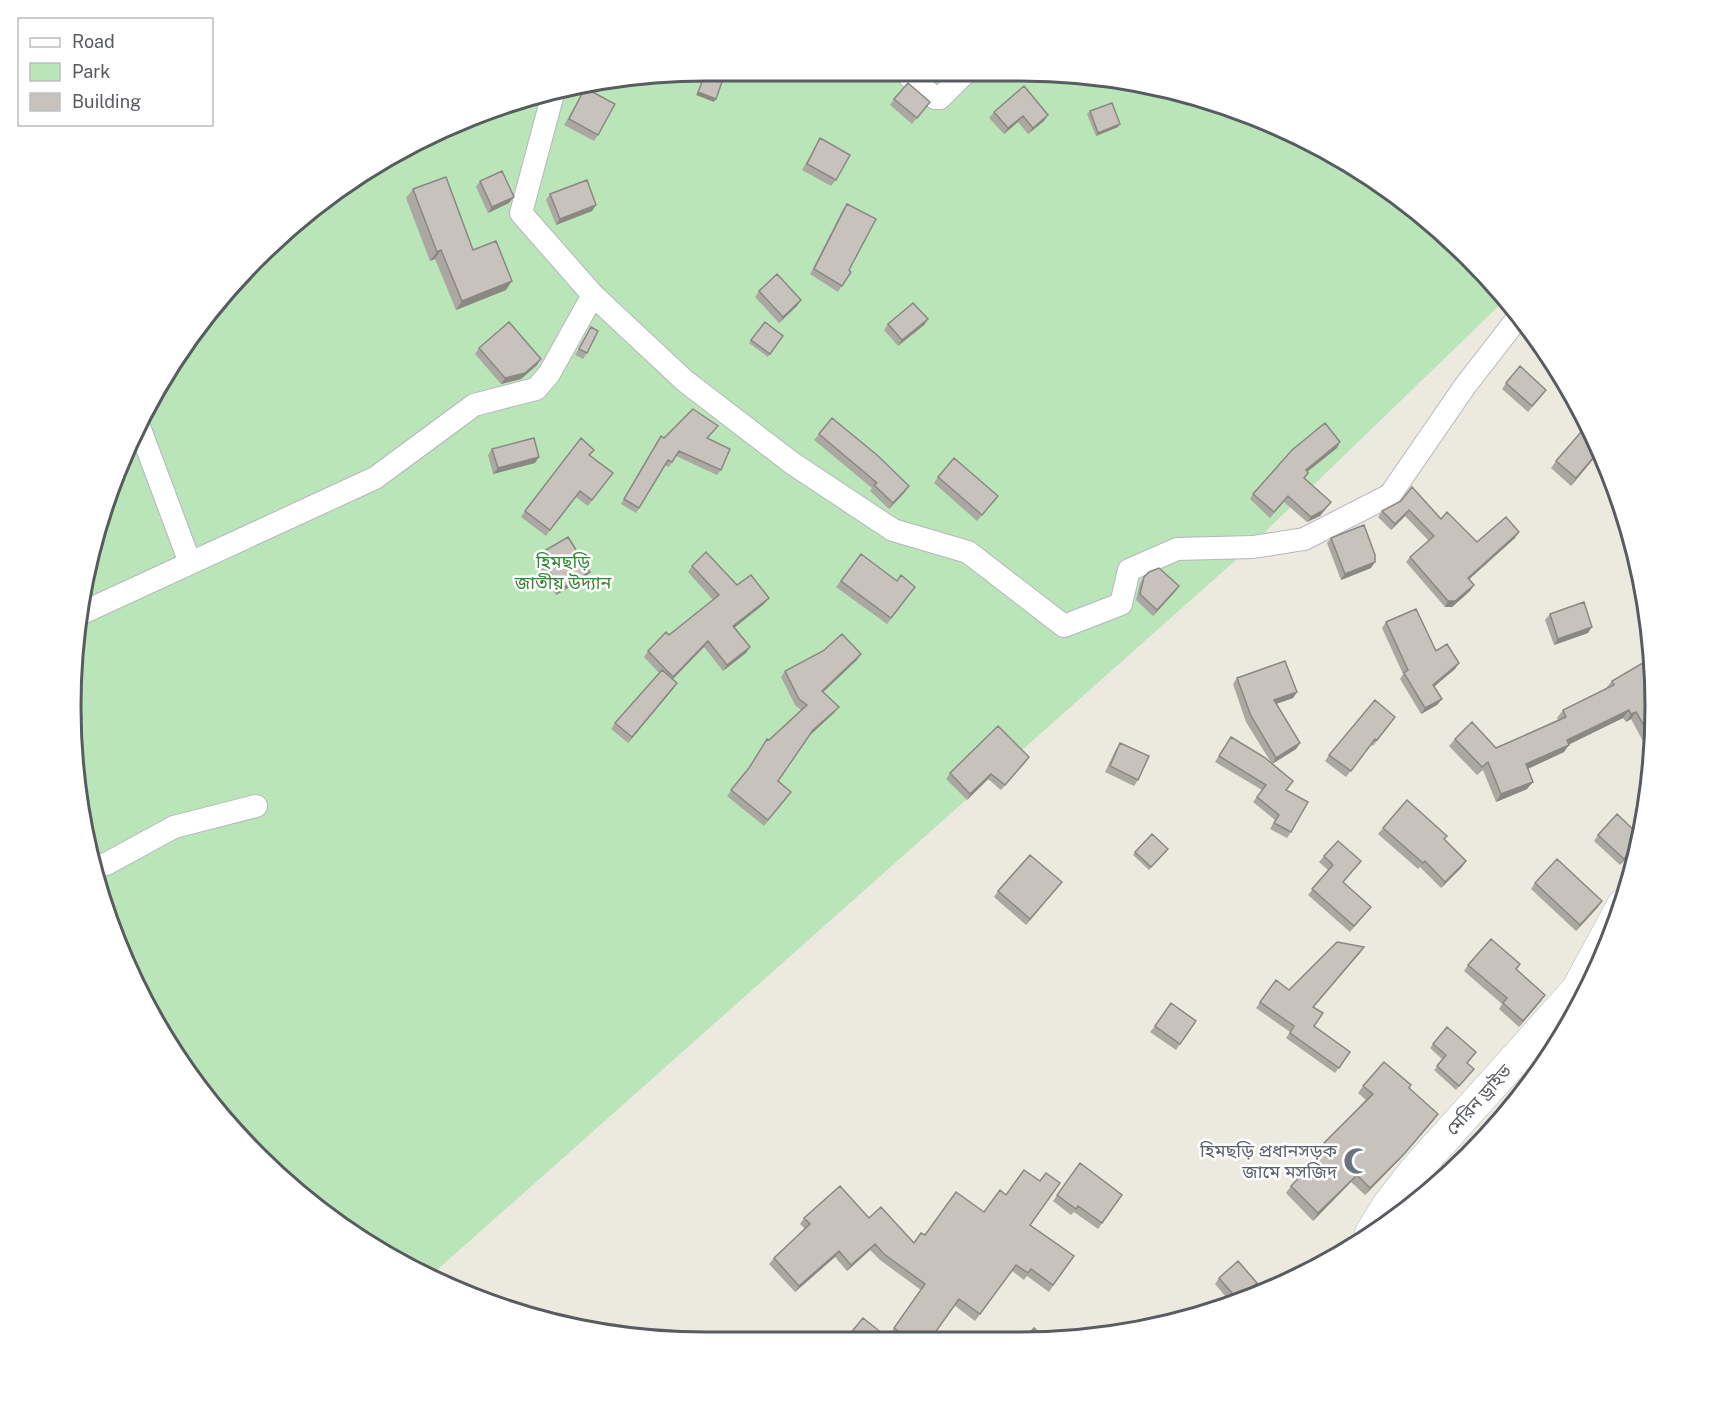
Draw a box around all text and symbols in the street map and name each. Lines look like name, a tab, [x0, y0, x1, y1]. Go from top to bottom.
legend	[18, 18, 213, 126]
text: Road	[72, 31, 115, 52]
text: Park	[72, 61, 110, 82]
text: Building	[72, 91, 141, 112]
park label: হিমছড়ি জাতীয় উদ্যান	[514, 551, 613, 593]
street label: মেরিন ড্রাইভ	[1441, 1060, 1516, 1139]
place label: হিমছড়ি প্রধানসড়ক জামে মসজিদ	[1199, 1140, 1338, 1182]
mosque icon: হিমছড়ি প্রধানসড়ক জামে মসজিদ	[1342, 1146, 1372, 1176]

